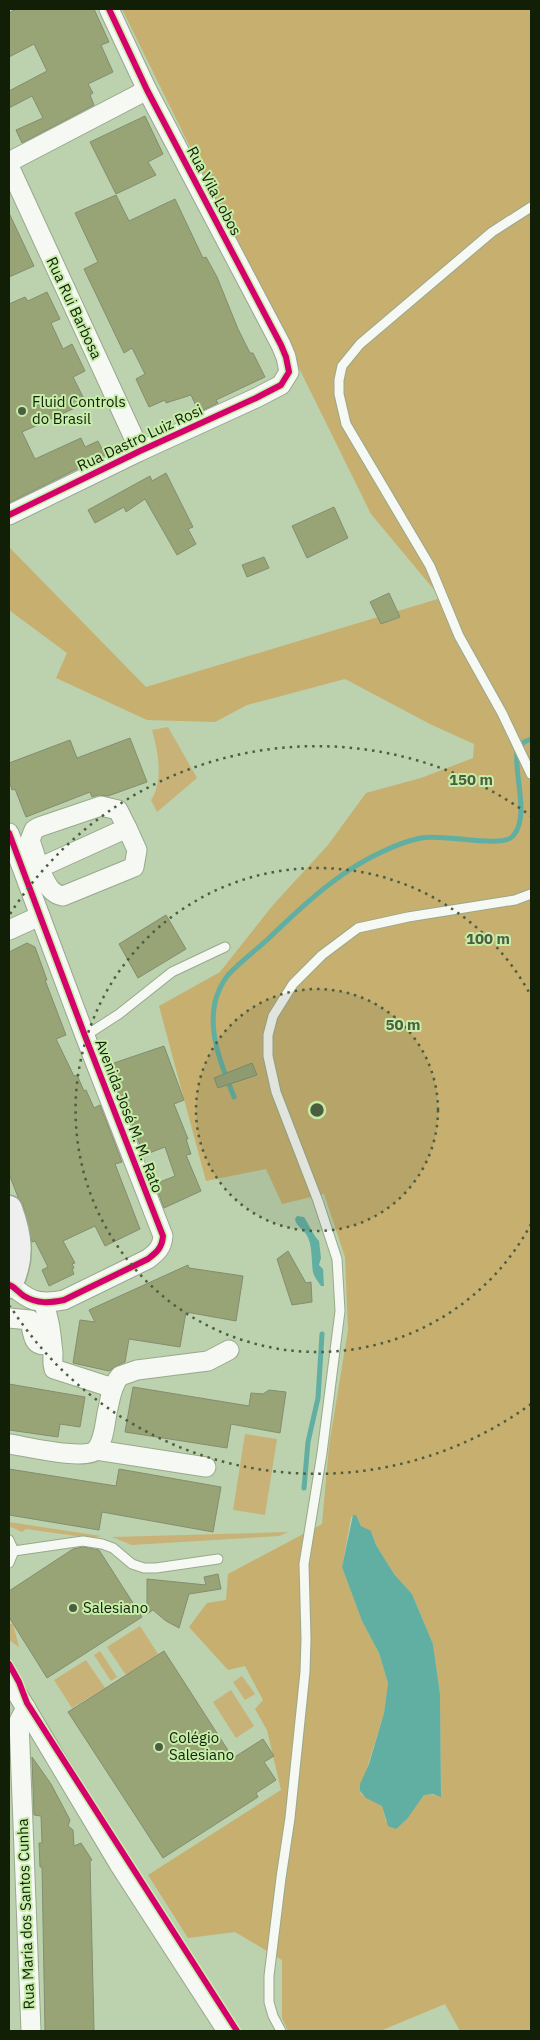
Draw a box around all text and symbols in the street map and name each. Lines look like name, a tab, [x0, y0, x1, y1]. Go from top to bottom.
street label: Rua Vila Lobos	[183, 143, 246, 239]
street label: Rua Rui Barbosa	[42, 254, 106, 362]
place label: Fluid Controls do Brasil	[32, 392, 126, 428]
street label: Rua Dastro Luiz Rosi	[74, 400, 206, 475]
marker: Fluid Controls do Brasil	[16, 405, 28, 417]
text: 150 m	[449, 770, 493, 789]
text: 100 m	[466, 929, 510, 948]
text: 50 m	[386, 1015, 420, 1034]
street label: Avenida José M. M. Rato	[91, 1036, 168, 1195]
centre of rings	[308, 1101, 326, 1119]
place label: Salesiano	[83, 1598, 148, 1617]
marker: Salesiano	[67, 1602, 79, 1614]
place label: Colégio Salesiano	[169, 1728, 234, 1764]
marker: Colégio Salesiano	[153, 1741, 165, 1753]
street label: Rua Maria dos Santos Cunha	[13, 1818, 38, 2010]

